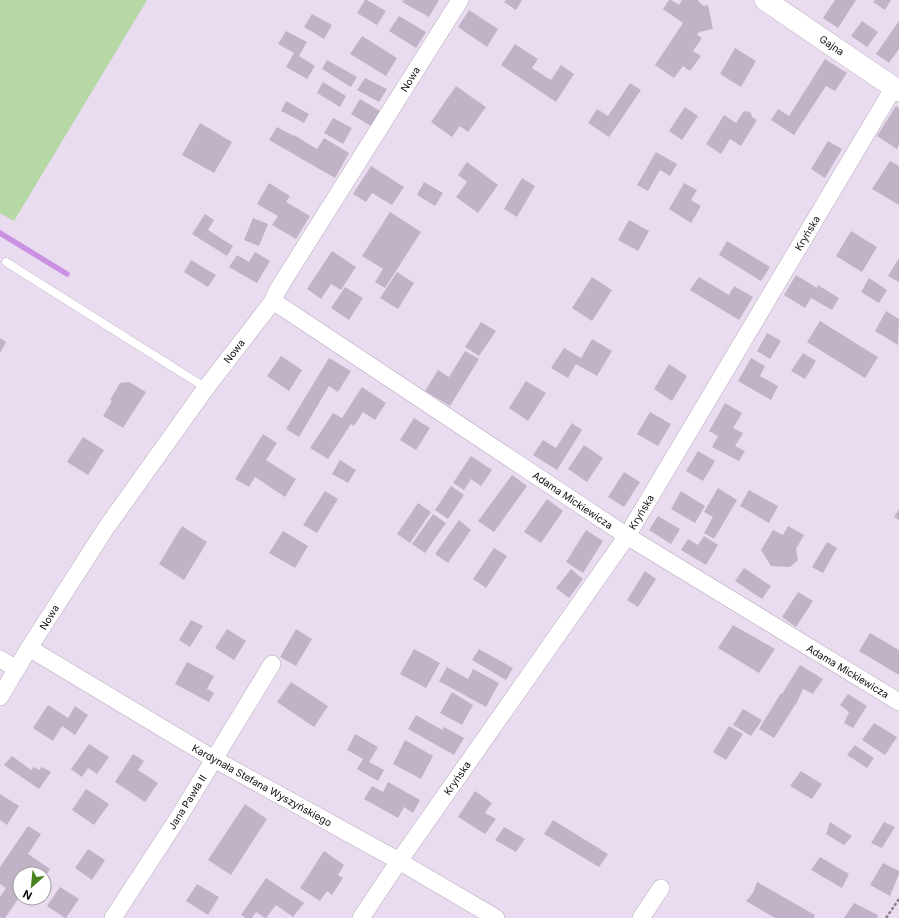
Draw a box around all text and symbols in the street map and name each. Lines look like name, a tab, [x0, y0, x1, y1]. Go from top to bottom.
street label: Gajna	[817, 32, 847, 58]
street label: Nowa	[398, 64, 422, 94]
street label: Kryńska	[792, 213, 822, 253]
street label: Nowa	[221, 337, 247, 365]
street label: Adama Mickiewicza	[531, 469, 615, 531]
street label: Kryńska	[626, 492, 656, 532]
street label: Nowa	[37, 602, 61, 632]
street label: Adama Mickiewicza	[805, 642, 891, 700]
street label: Kardynała Stefana Wyszyńskiego	[190, 741, 334, 829]
street label: Kryńska	[441, 759, 473, 797]
street label: Jana Pawła II	[165, 772, 209, 832]
north arrow	[12, 866, 52, 906]
text: N	[21, 887, 34, 903]

